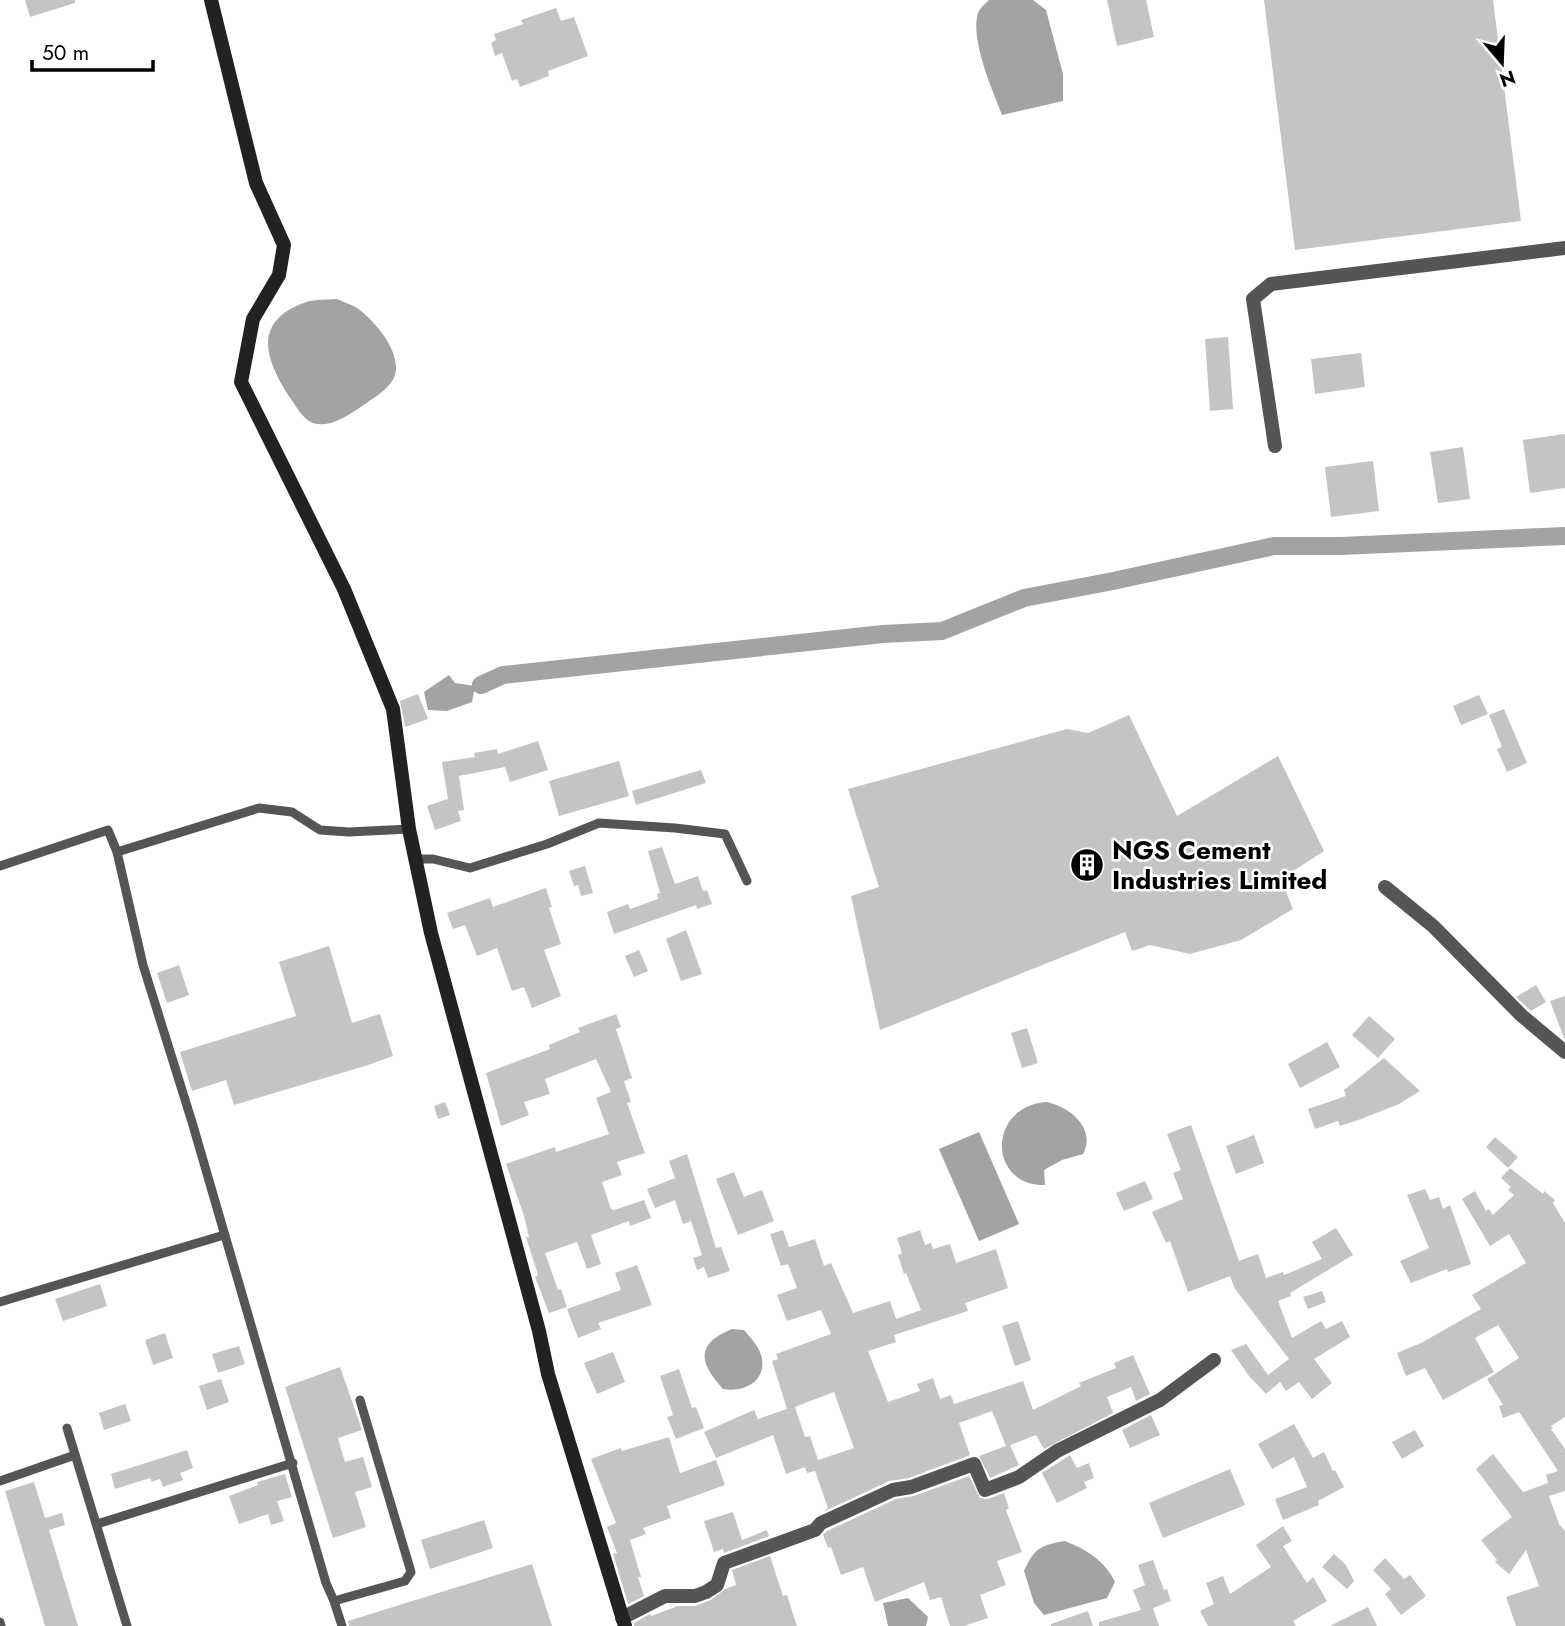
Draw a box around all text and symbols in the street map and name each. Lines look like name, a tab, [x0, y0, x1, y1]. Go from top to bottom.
scale bar	[32, 28, 152, 72]
north arrow	[1467, 28, 1537, 98]
text: 50 m	[42, 38, 89, 68]
text: N	[1496, 63, 1519, 94]
place label: NGS Cement Industries Limited	[1112, 831, 1327, 899]
building icon: NGS Cement Industries Limited	[1068, 846, 1106, 884]

